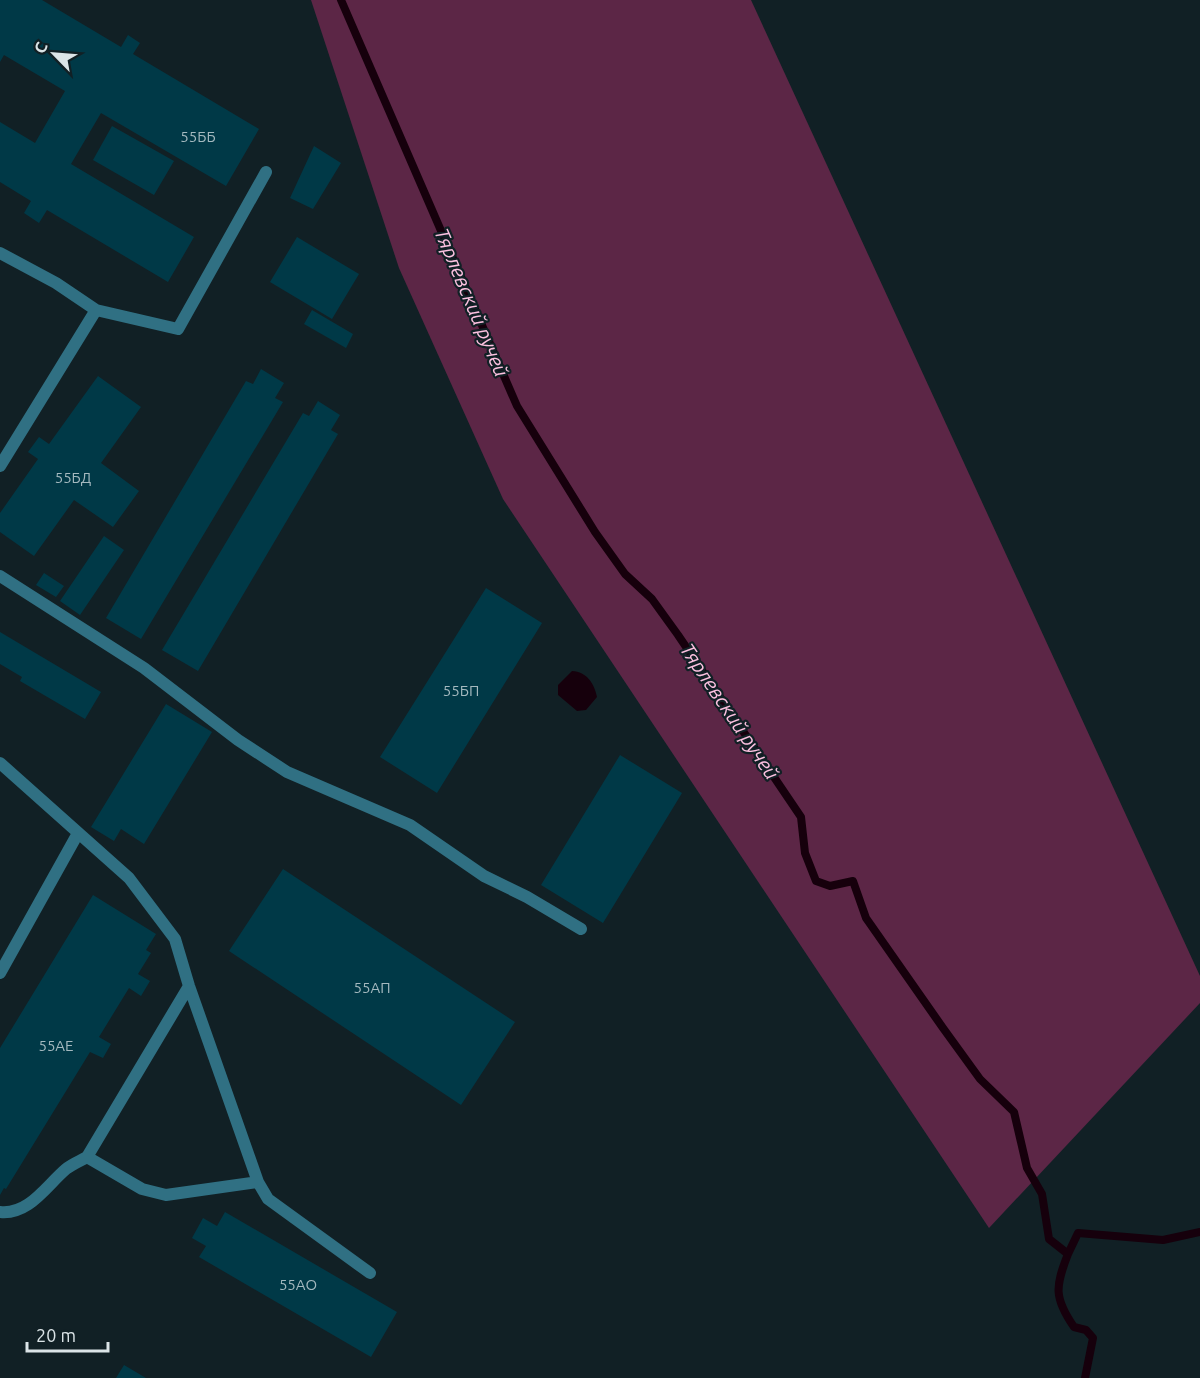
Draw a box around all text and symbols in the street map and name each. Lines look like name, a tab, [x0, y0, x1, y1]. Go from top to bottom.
north arrow	[24, 24, 84, 84]
text: С	[30, 39, 51, 56]
house number: 55ББ	[180, 128, 216, 145]
water label: Тярлевский ручей	[430, 224, 514, 380]
house number: 55БД	[55, 469, 91, 486]
water label: Тярлевский ручей	[676, 639, 784, 784]
house number: 55БП	[443, 682, 479, 699]
house number: 55АП	[353, 979, 391, 996]
house number: 55АЕ	[38, 1037, 74, 1054]
house number: 55АО	[279, 1276, 317, 1293]
scale bar	[27, 1315, 108, 1353]
text: 20 m	[36, 1325, 76, 1345]

